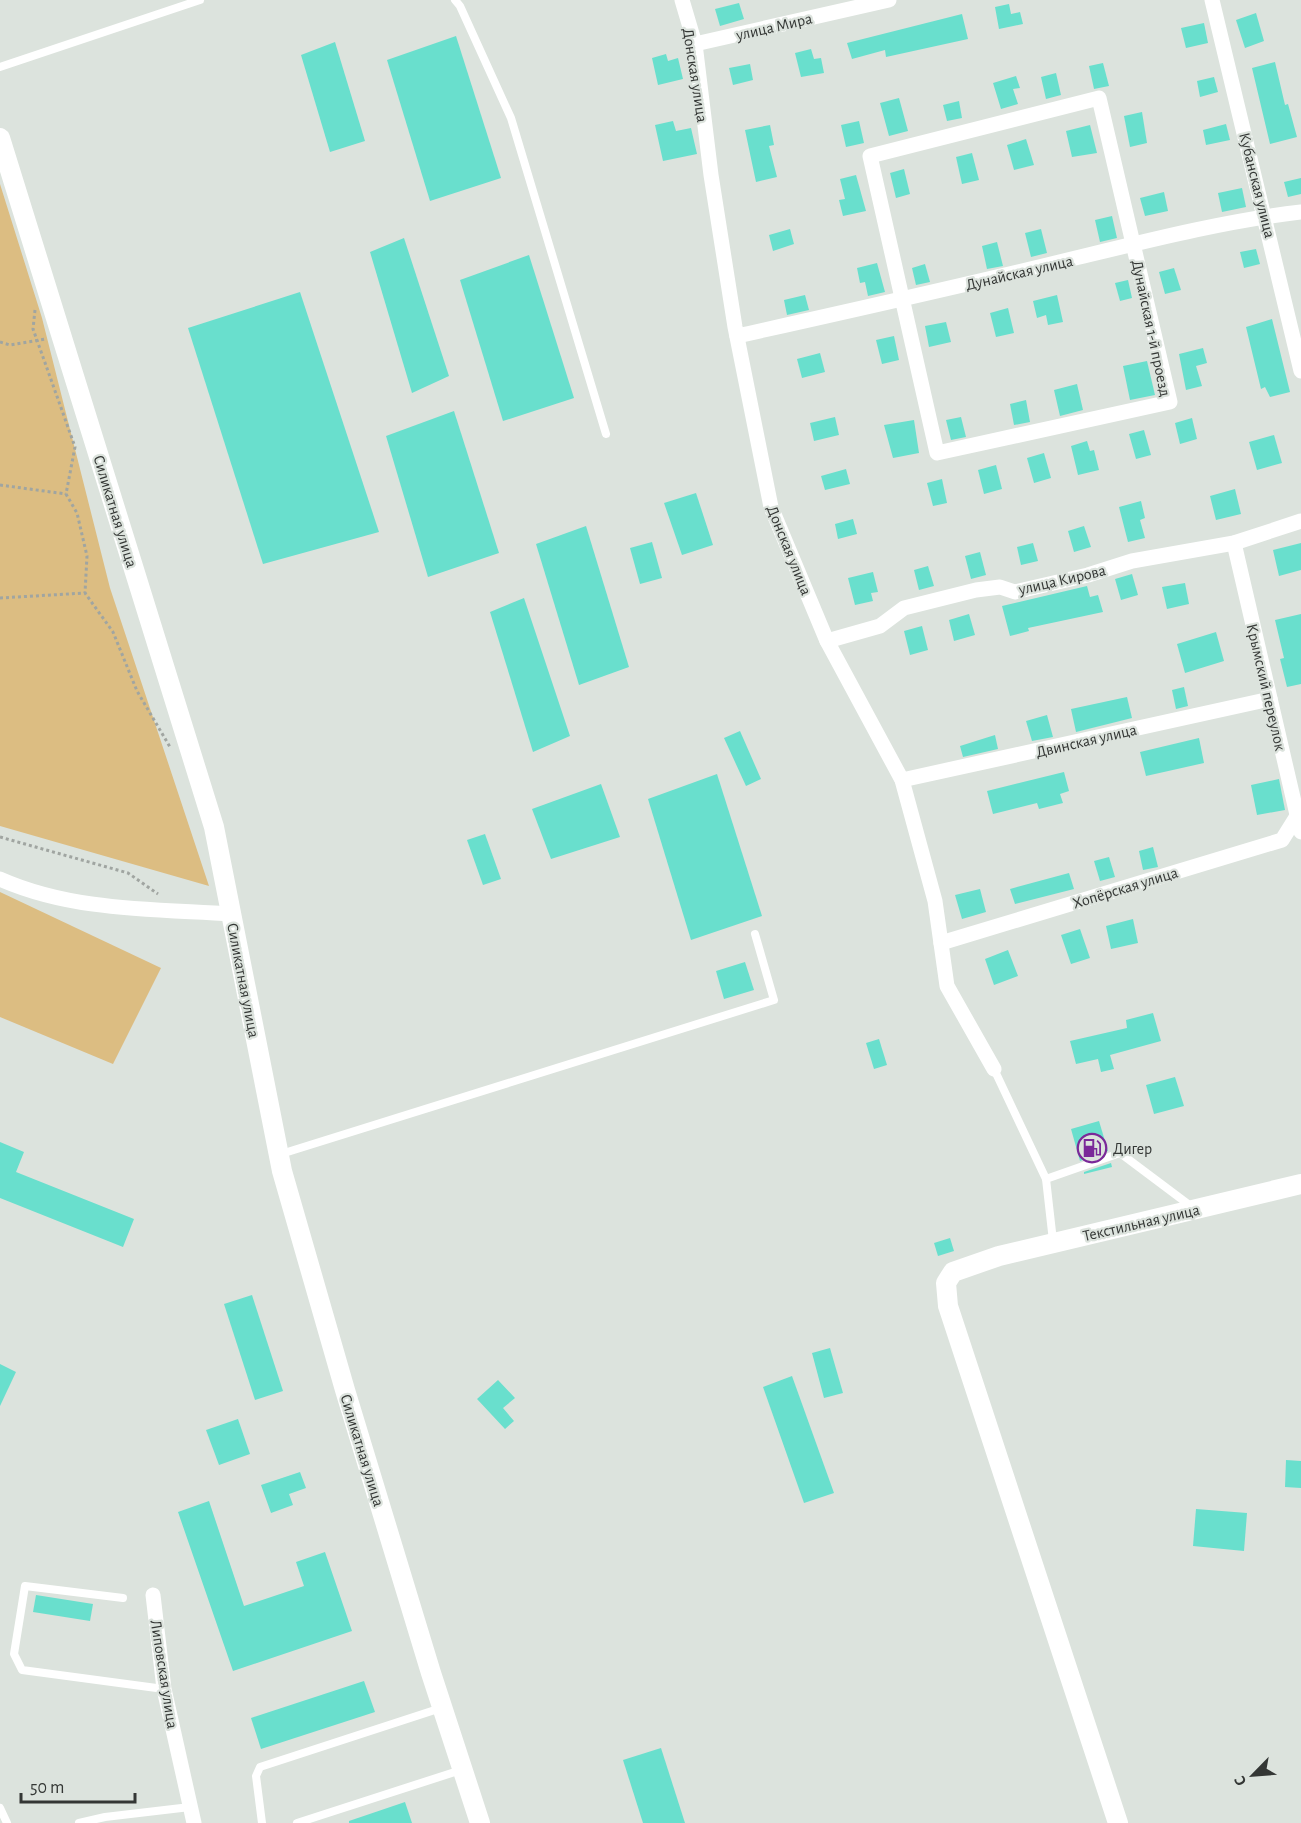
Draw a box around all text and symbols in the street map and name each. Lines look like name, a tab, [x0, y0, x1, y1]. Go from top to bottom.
street label: улица Мира	[734, 10, 814, 45]
street label: Донская улица	[679, 27, 710, 124]
street label: Кубанская улица	[1235, 131, 1278, 240]
street label: Дунайская улица	[964, 253, 1075, 294]
street label: Дунайская 1-й проезд	[1128, 258, 1173, 398]
street label: Силикатная улица	[89, 453, 140, 570]
street label: Донская улица	[763, 503, 814, 598]
street label: улица Кирова	[1016, 562, 1108, 599]
street label: Крымский переулок	[1243, 622, 1289, 753]
street label: Двинская улица	[1034, 722, 1138, 761]
street label: Хопёрская улица	[1071, 864, 1180, 913]
street label: Силикатная улица	[223, 921, 262, 1039]
fuel station icon: Дигер	[1076, 1132, 1108, 1164]
place label: Дигер	[1113, 1141, 1152, 1157]
street label: Текстильная улица	[1081, 1202, 1201, 1245]
street label: Силикатная улица	[336, 1392, 387, 1509]
street label: Липовская улица	[147, 1619, 180, 1730]
north arrow	[1223, 1745, 1283, 1805]
scale bar	[21, 1766, 135, 1804]
text: С	[1231, 1773, 1249, 1788]
text: 50 m	[30, 1779, 64, 1797]

